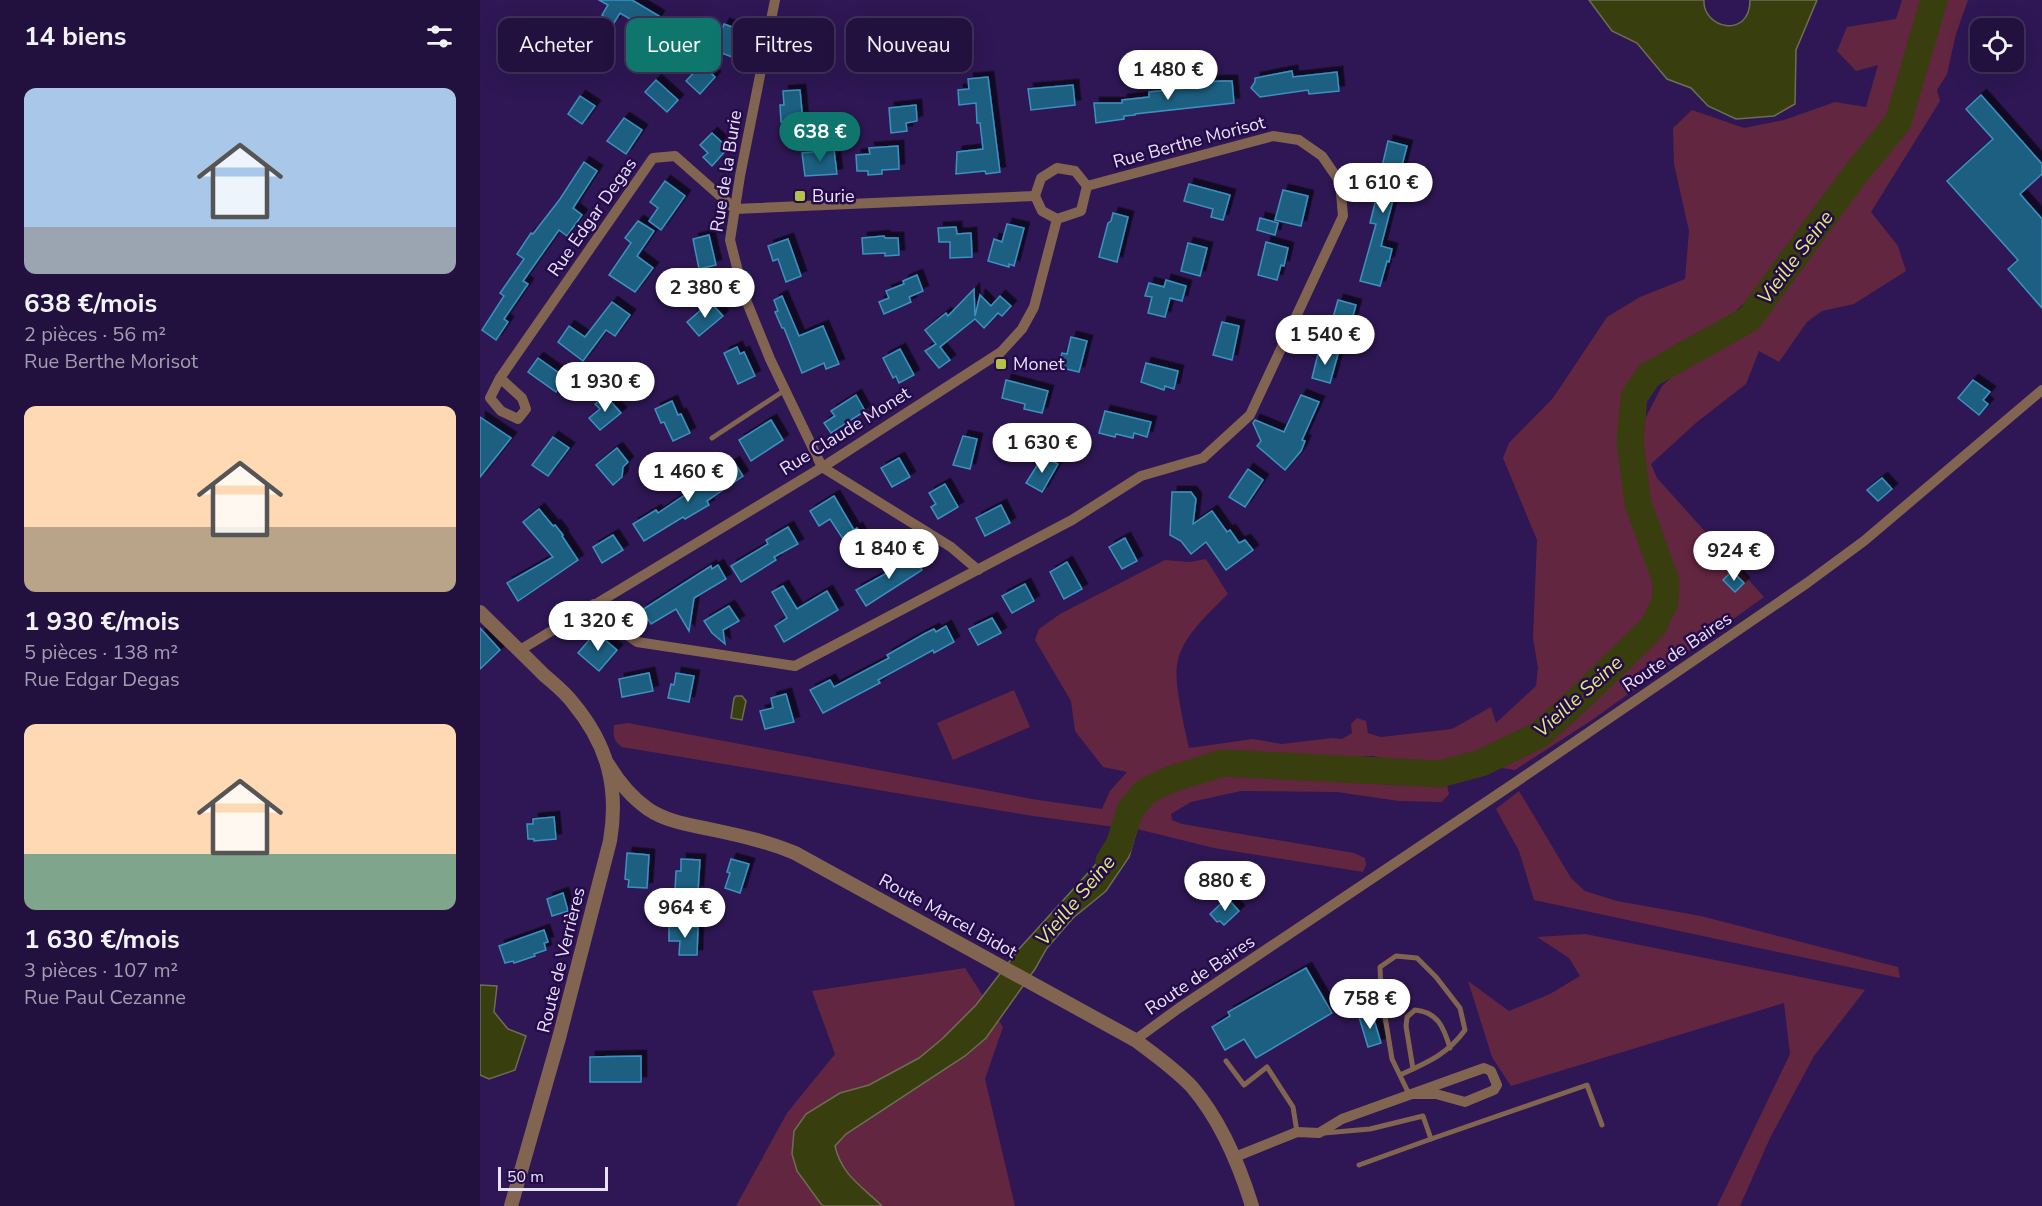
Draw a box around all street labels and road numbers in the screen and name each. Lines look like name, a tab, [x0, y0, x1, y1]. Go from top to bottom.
street label: Rue de la Burie	[705, 108, 747, 234]
street label: Rue Berthe Morisot	[1110, 110, 1268, 174]
street label: Rue Edgar Degas	[542, 153, 642, 281]
street label: Rue Claude Monet	[775, 381, 915, 481]
street label: Route de Baires	[1617, 606, 1737, 698]
street label: Route Marcel Bidot	[875, 868, 1022, 964]
street label: Route de Verrières	[531, 885, 591, 1035]
street label: Route de Baires	[1140, 929, 1260, 1021]

